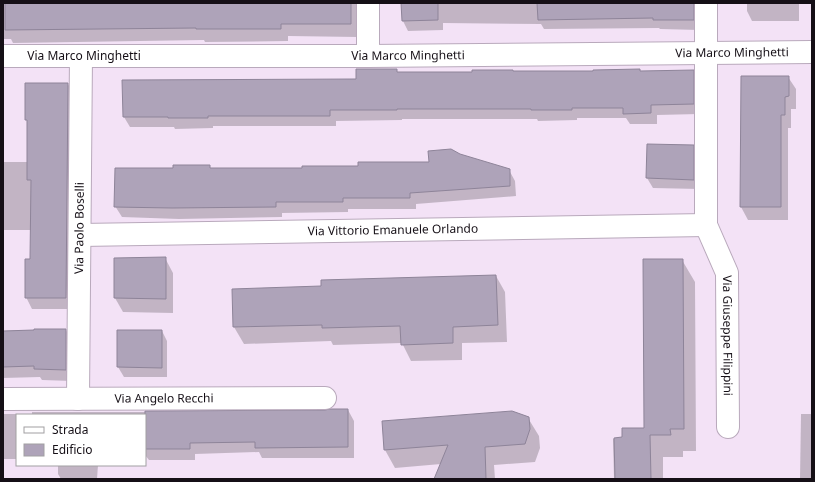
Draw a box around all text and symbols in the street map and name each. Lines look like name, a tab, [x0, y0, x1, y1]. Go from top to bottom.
street label: Via Marco Minghetti	[675, 43, 789, 61]
street label: Via Marco Minghetti	[351, 46, 465, 64]
street label: Via Marco Minghetti	[27, 47, 141, 64]
street label: Via Paolo Boselli	[70, 182, 88, 274]
street label: Via Vittorio Emanuele Orlando	[308, 220, 478, 239]
street label: Via Giuseppe Filippini	[719, 275, 737, 396]
street label: Via Angelo Recchi	[114, 389, 214, 407]
legend	[16, 414, 146, 466]
text: Strada	[52, 421, 88, 438]
text: Edificio	[52, 441, 93, 458]

